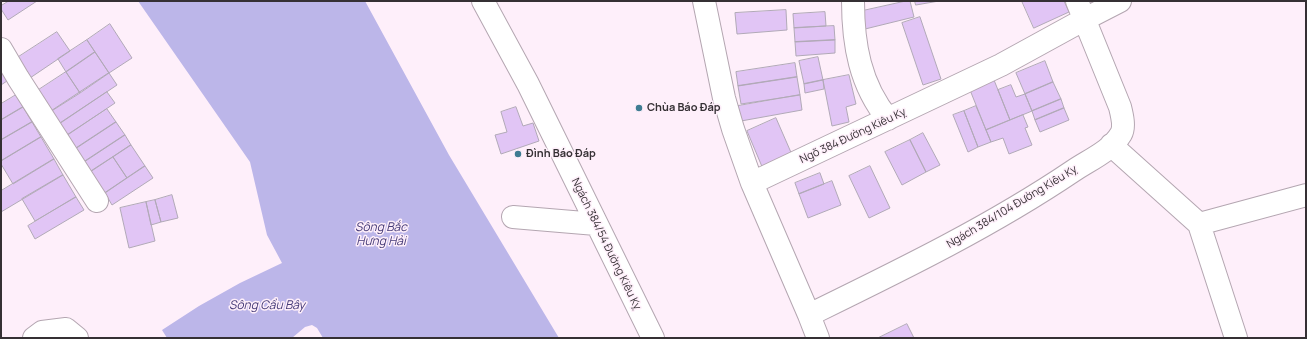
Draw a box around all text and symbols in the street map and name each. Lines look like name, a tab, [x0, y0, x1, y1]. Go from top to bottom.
place label: Chùa Báo Đáp	[647, 101, 721, 115]
marker: Chùa Báo Đáp	[634, 103, 644, 113]
street label: Ngõ 384 Đường Kiêu Kỵ	[798, 106, 908, 166]
place label: Đình Báo Đáp	[526, 147, 596, 161]
marker: Đình Báo Đáp	[513, 149, 523, 159]
street label: Ngách 384/104 Đường Kiêu Kỵ	[944, 163, 1080, 251]
street label: Ngách 384/54 Đường Kiêu Kỵ	[568, 176, 644, 312]
water label: Sông Bắc Hưng Hải	[355, 221, 407, 249]
water label: Sông Cầu Bây	[229, 299, 305, 313]

